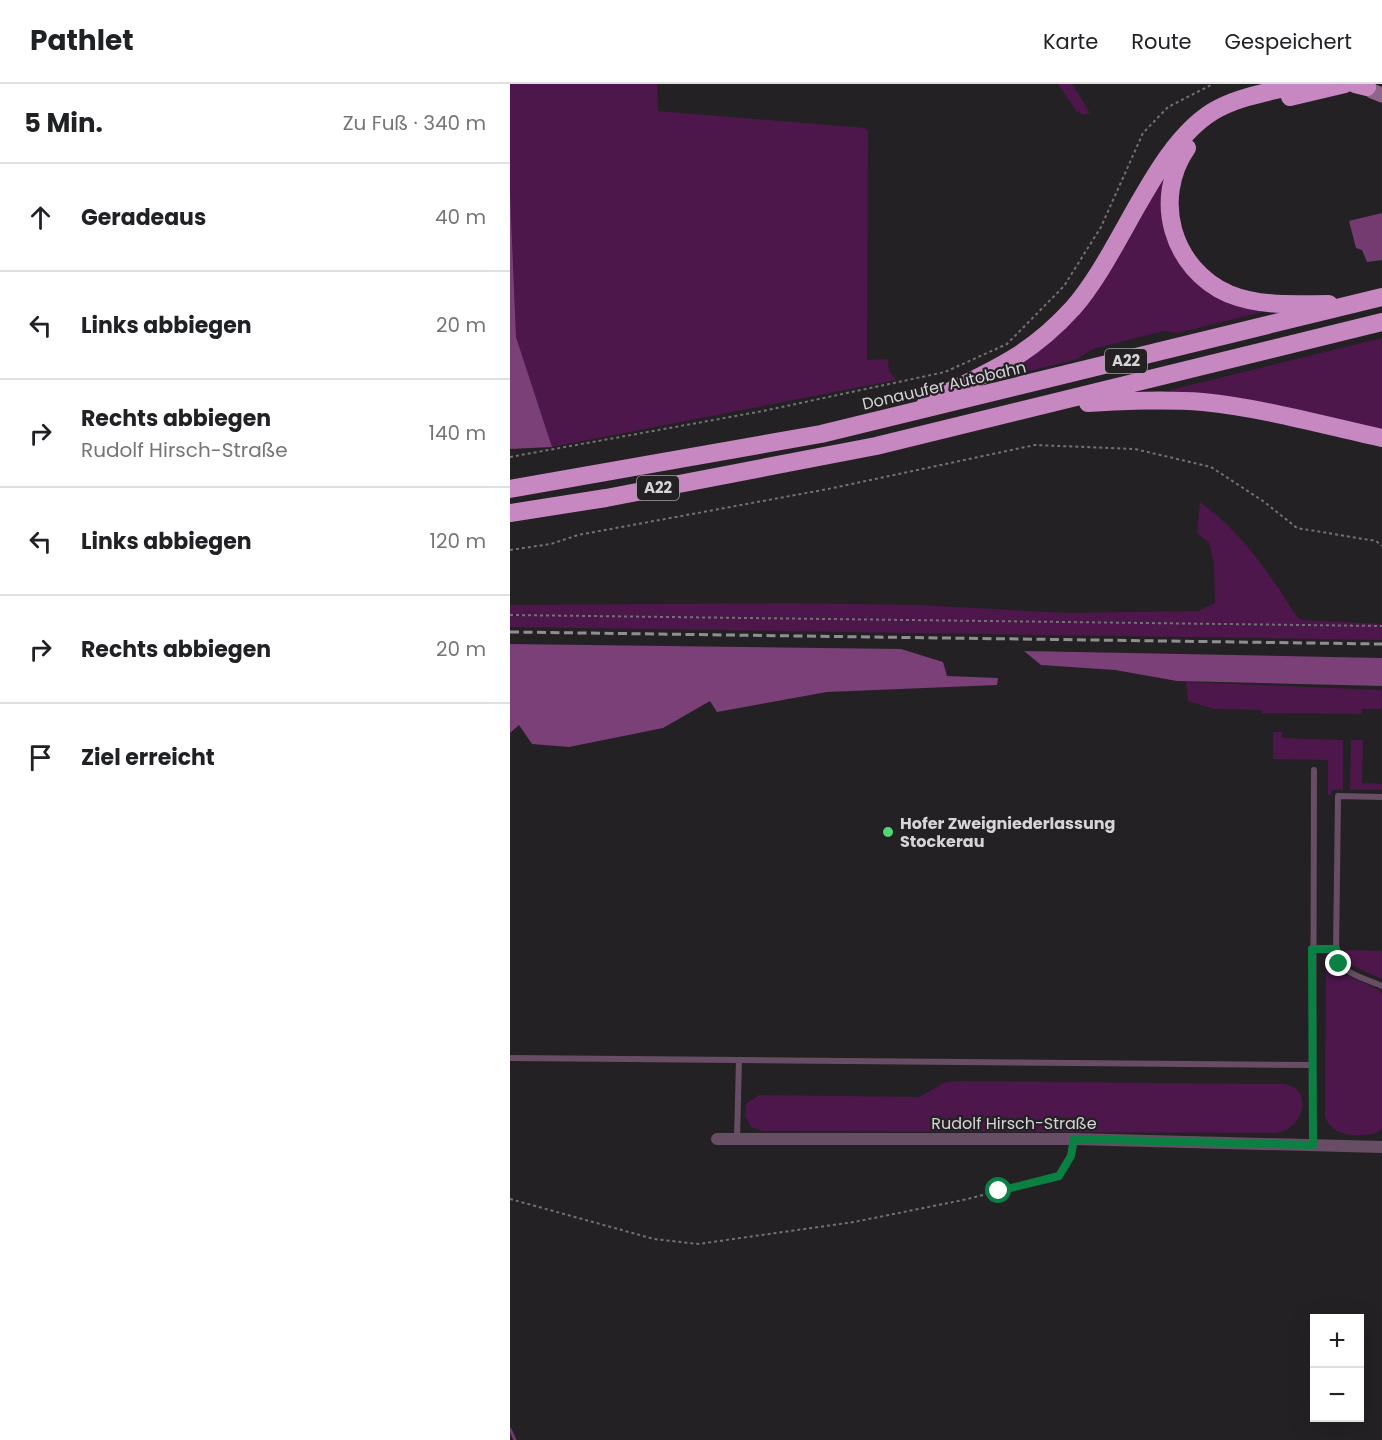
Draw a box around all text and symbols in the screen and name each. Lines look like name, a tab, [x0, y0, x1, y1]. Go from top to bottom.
text: Pathlet	[30, 21, 134, 60]
text: Karte	[1043, 27, 1098, 56]
text: Route	[1131, 27, 1192, 56]
text: Gespeichert	[1225, 27, 1352, 56]
text: 5 Min.	[24, 105, 103, 141]
text: Zu Fuß · 340 m	[343, 109, 486, 137]
icon: ahead	[24, 201, 57, 234]
text: Geradeaus	[81, 202, 206, 233]
text: 40 m	[435, 203, 486, 231]
icon: left	[24, 309, 57, 342]
text: Links abbiegen	[81, 310, 252, 341]
text: 20 m	[436, 311, 486, 339]
road number: A22	[1105, 349, 1147, 373]
street label: Donauufer Autobahn	[860, 355, 1028, 416]
text: Rechts abbiegen	[81, 403, 271, 434]
icon: right	[24, 417, 57, 450]
text: 140 m	[429, 419, 486, 447]
text: Rudolf Hirsch-Straße	[81, 436, 288, 464]
road number: A22	[637, 476, 679, 500]
icon: left	[24, 525, 57, 558]
text: Links abbiegen	[81, 526, 252, 557]
text: 120 m	[430, 527, 486, 555]
icon: right	[24, 633, 57, 666]
text: Rechts abbiegen	[81, 634, 271, 665]
text: 20 m	[436, 635, 486, 663]
icon: arrive	[24, 741, 57, 774]
text: Ziel erreicht	[81, 742, 215, 773]
place label: Hofer Zweigniederlassung Stockerau	[900, 812, 1115, 853]
marker: Hofer Zweigniederlassung Stockerau	[881, 825, 895, 839]
route end	[1325, 950, 1351, 976]
street label: Rudolf Hirsch-Straße	[931, 1112, 1097, 1135]
route start	[985, 1177, 1011, 1203]
map controls	[1310, 1314, 1364, 1422]
button: +	[1310, 1314, 1364, 1368]
button: −	[1310, 1368, 1364, 1422]

